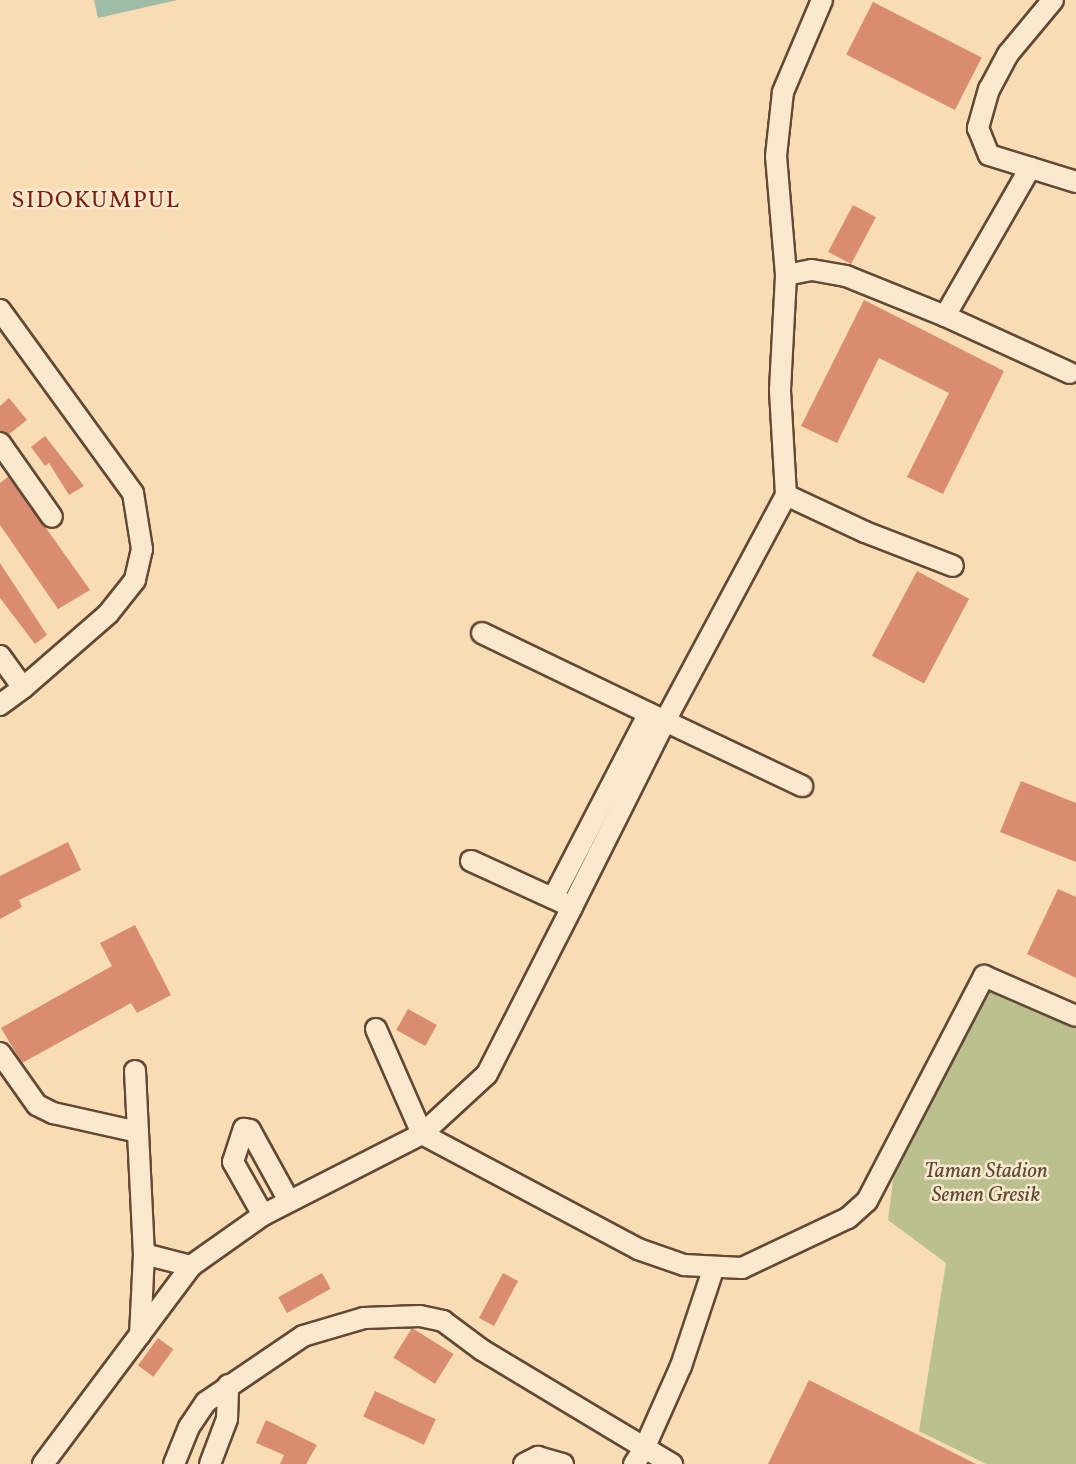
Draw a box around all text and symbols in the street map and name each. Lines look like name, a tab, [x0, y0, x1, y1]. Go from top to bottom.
district label: SIDOKUMPUL	[11, 188, 181, 216]
park label: Taman Stadion Semen Gresik	[924, 1159, 1048, 1209]

